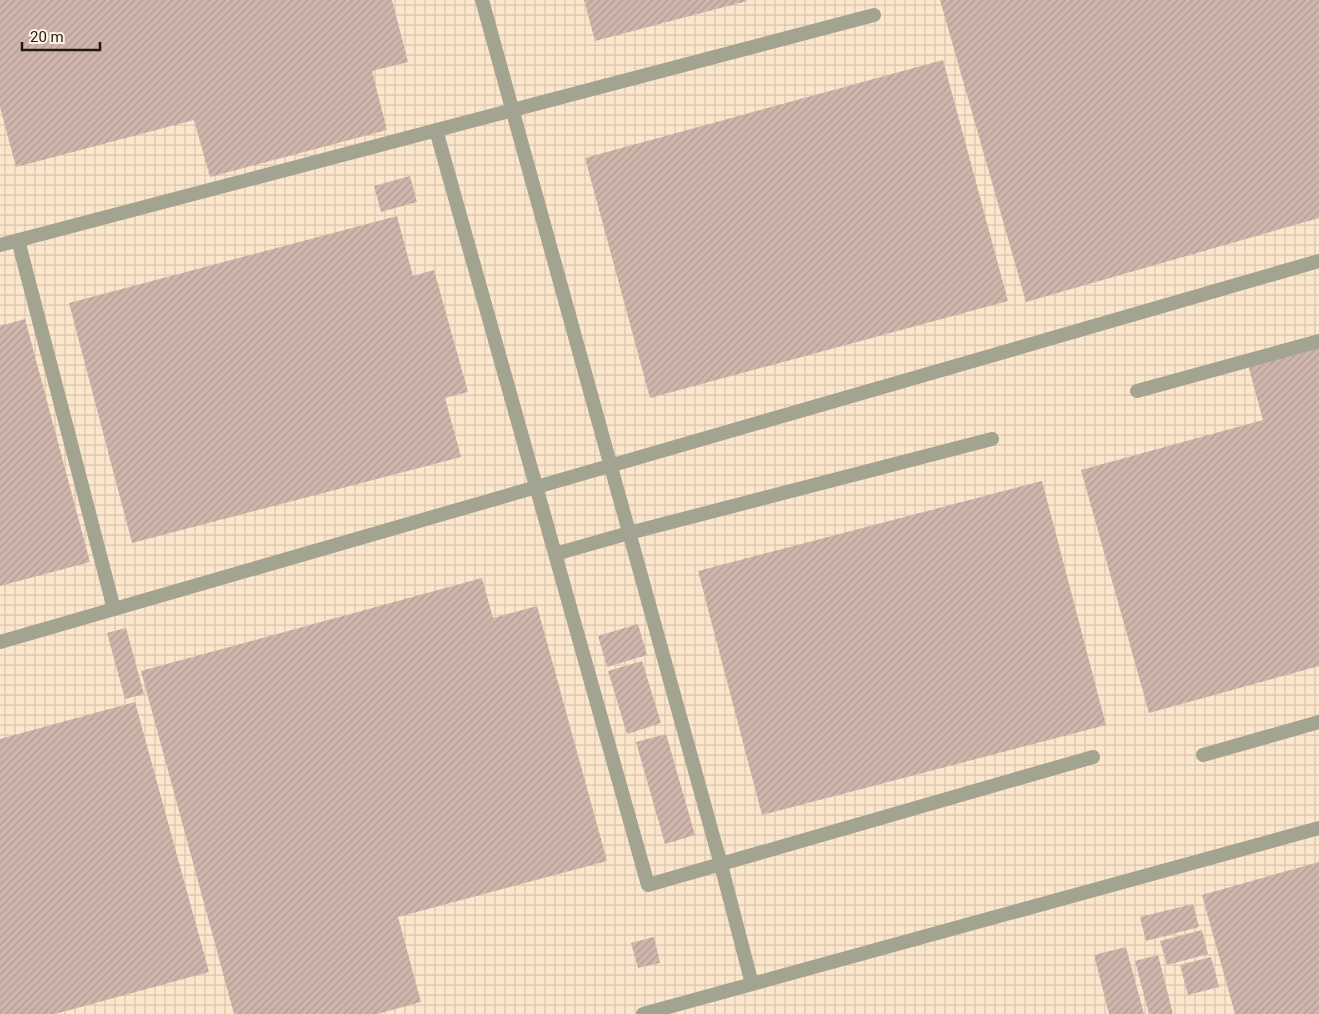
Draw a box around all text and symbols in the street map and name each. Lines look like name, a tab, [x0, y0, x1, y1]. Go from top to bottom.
scale bar	[22, 20, 100, 52]
text: 20 m	[30, 28, 64, 46]

